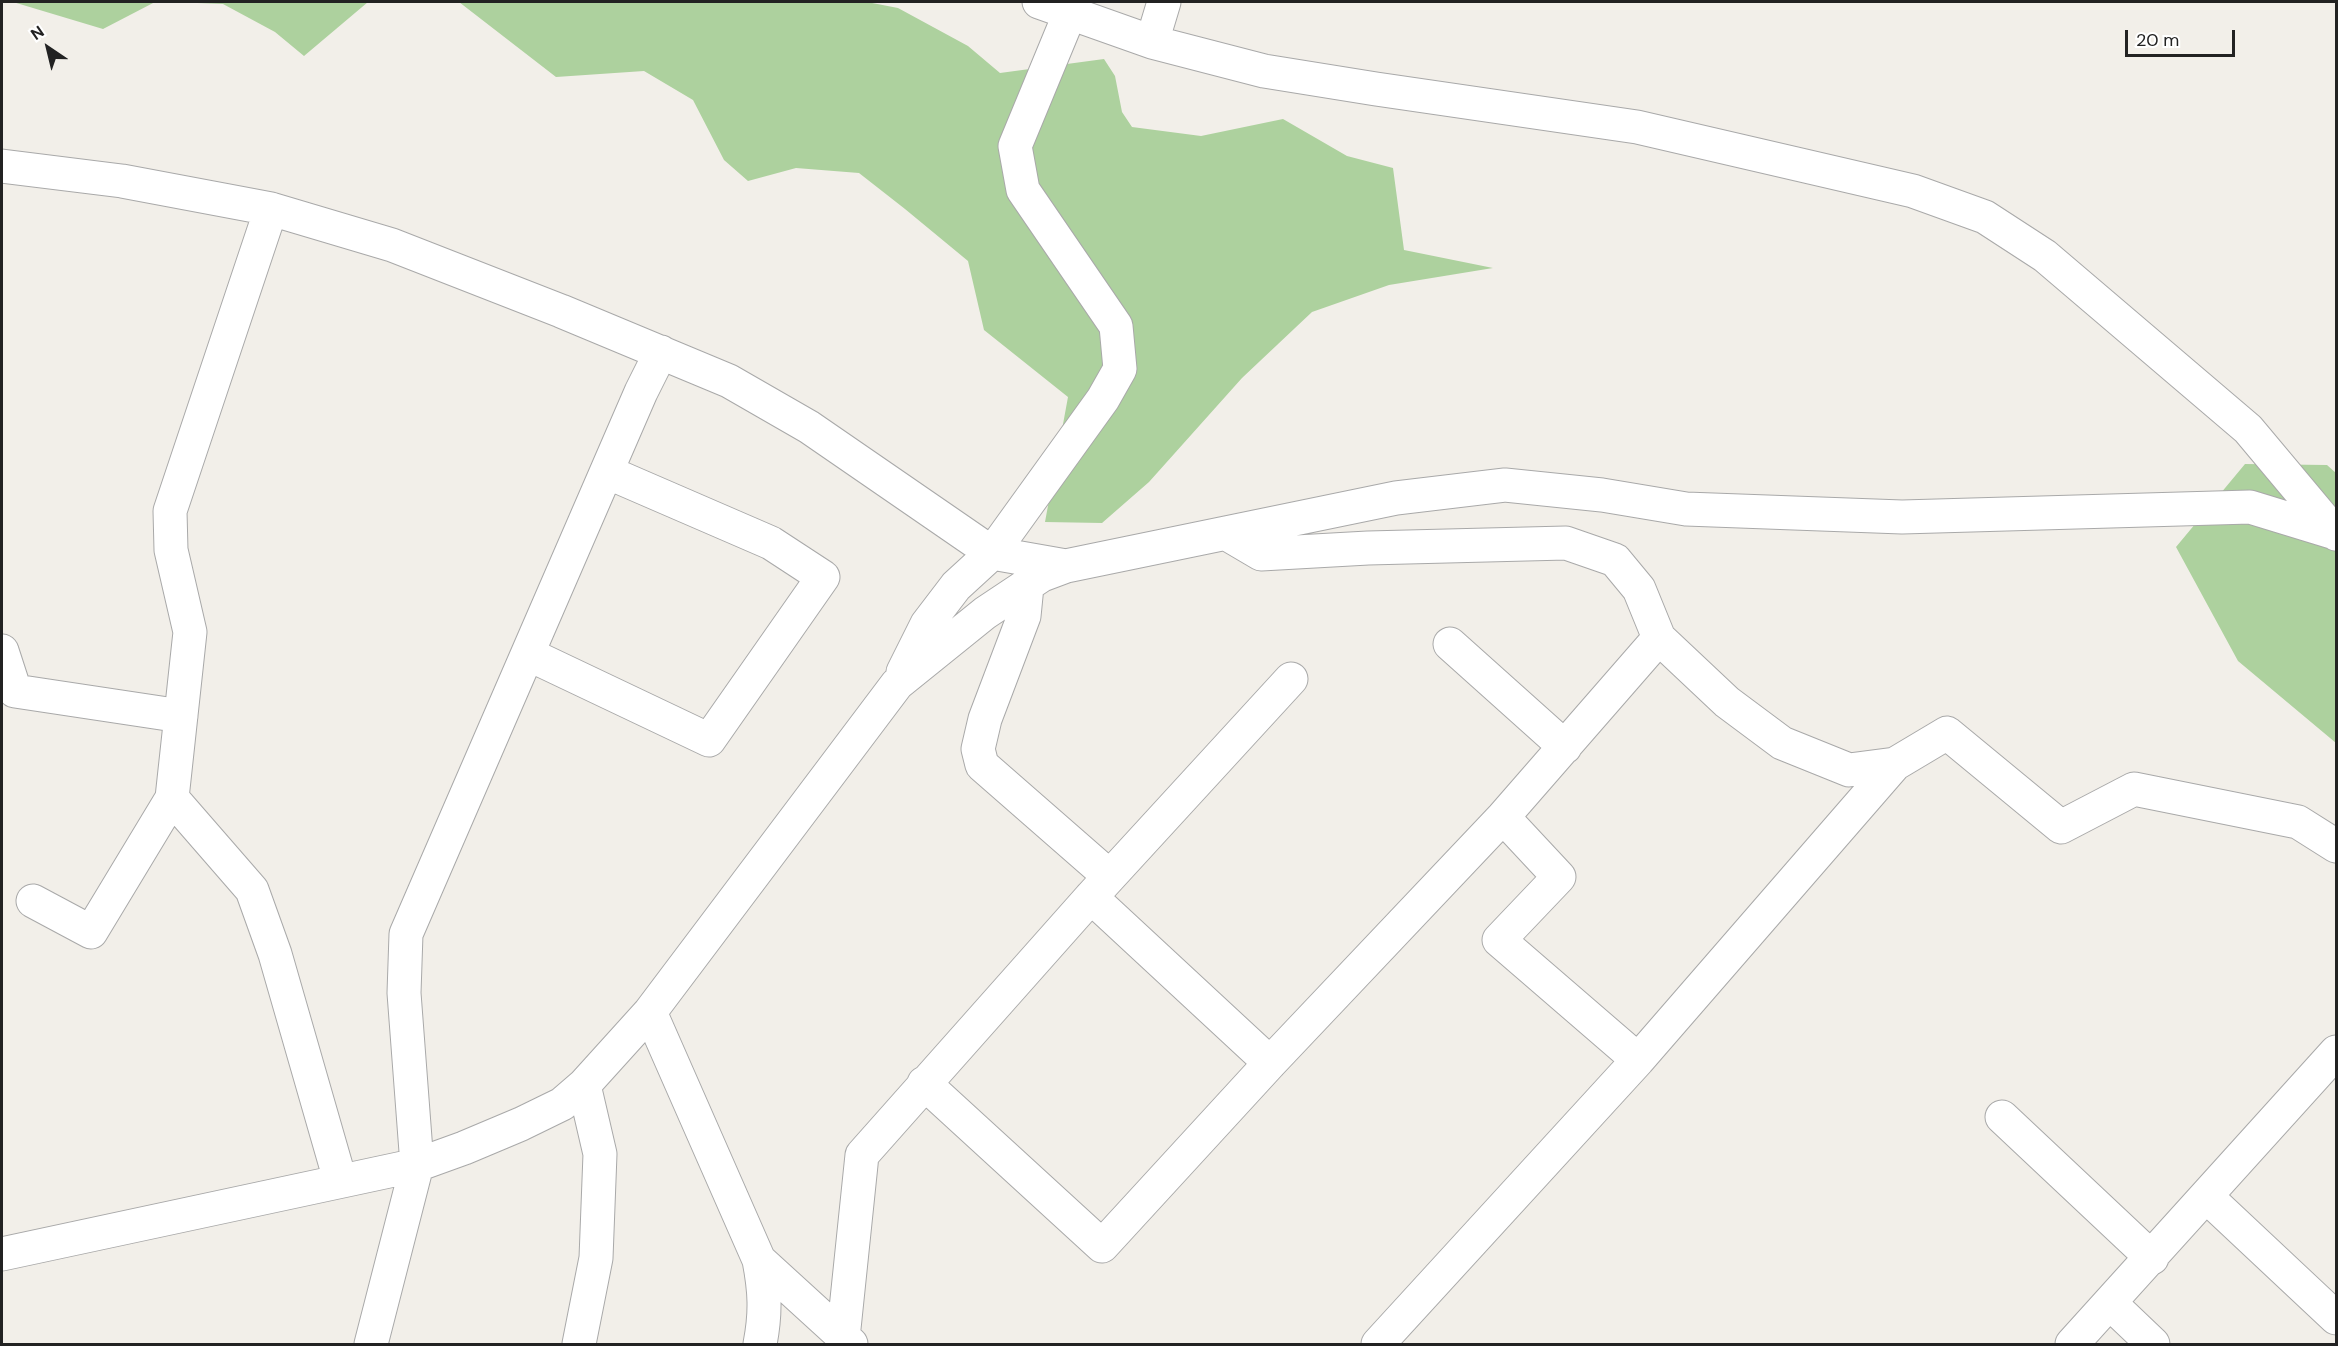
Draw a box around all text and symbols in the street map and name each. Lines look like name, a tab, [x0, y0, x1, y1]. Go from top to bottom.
north arrow	[18, 18, 78, 78]
scale bar	[2128, 18, 2238, 56]
text: N	[27, 21, 48, 45]
text: 20 m	[2136, 28, 2179, 52]

